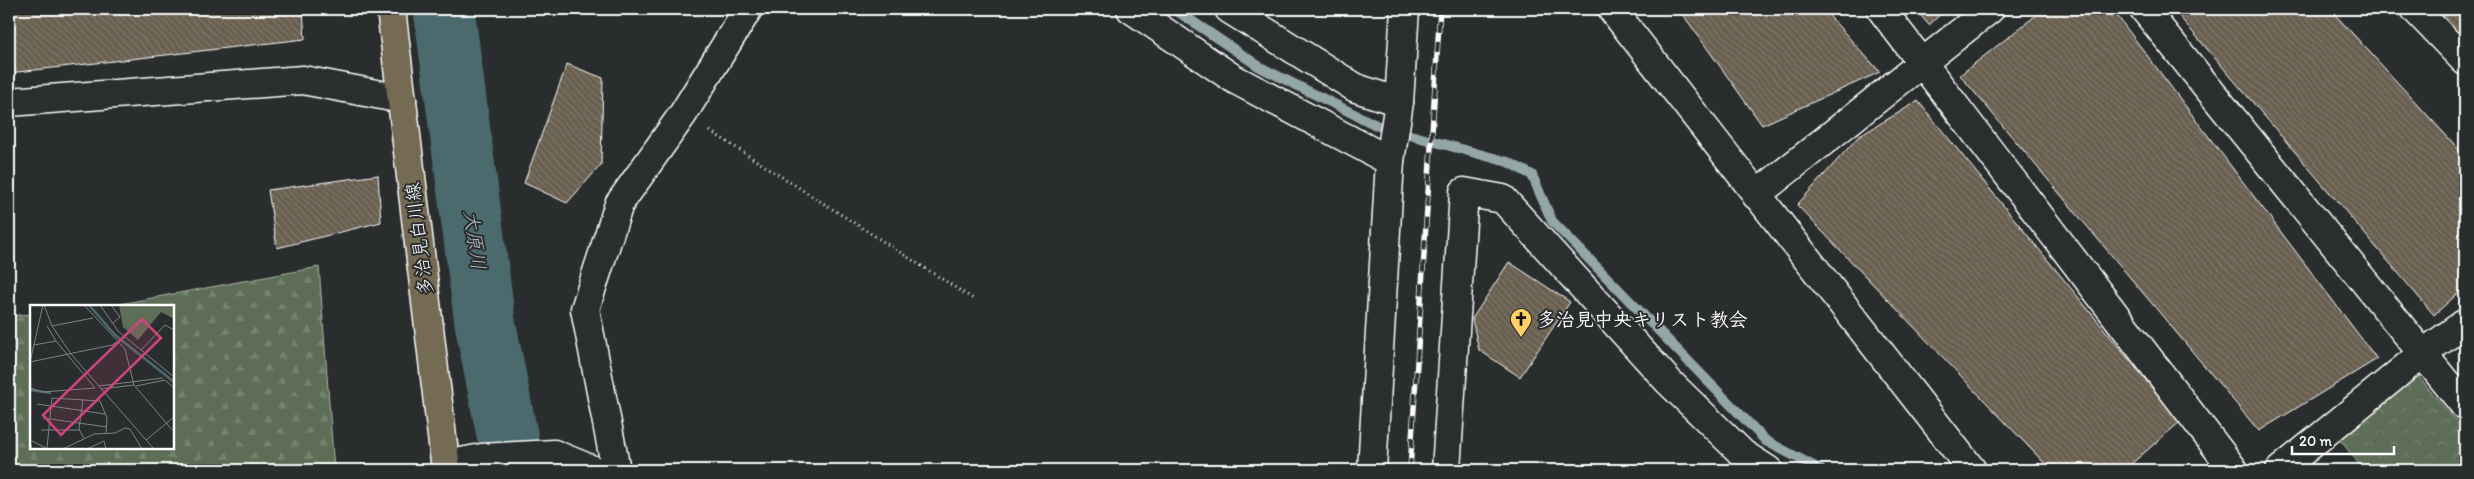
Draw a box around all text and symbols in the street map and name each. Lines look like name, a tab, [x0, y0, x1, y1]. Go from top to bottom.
street label: 多治見白川線	[401, 181, 437, 297]
water label: 大原川	[459, 209, 491, 271]
inset map	[30, 305, 174, 449]
church icon: 多治見中央キリスト教会	[1509, 307, 1533, 338]
place label: 多治見中央キリスト教会	[1537, 308, 1748, 331]
scale bar	[2292, 424, 2394, 456]
text: 20 m	[2299, 432, 2333, 450]

